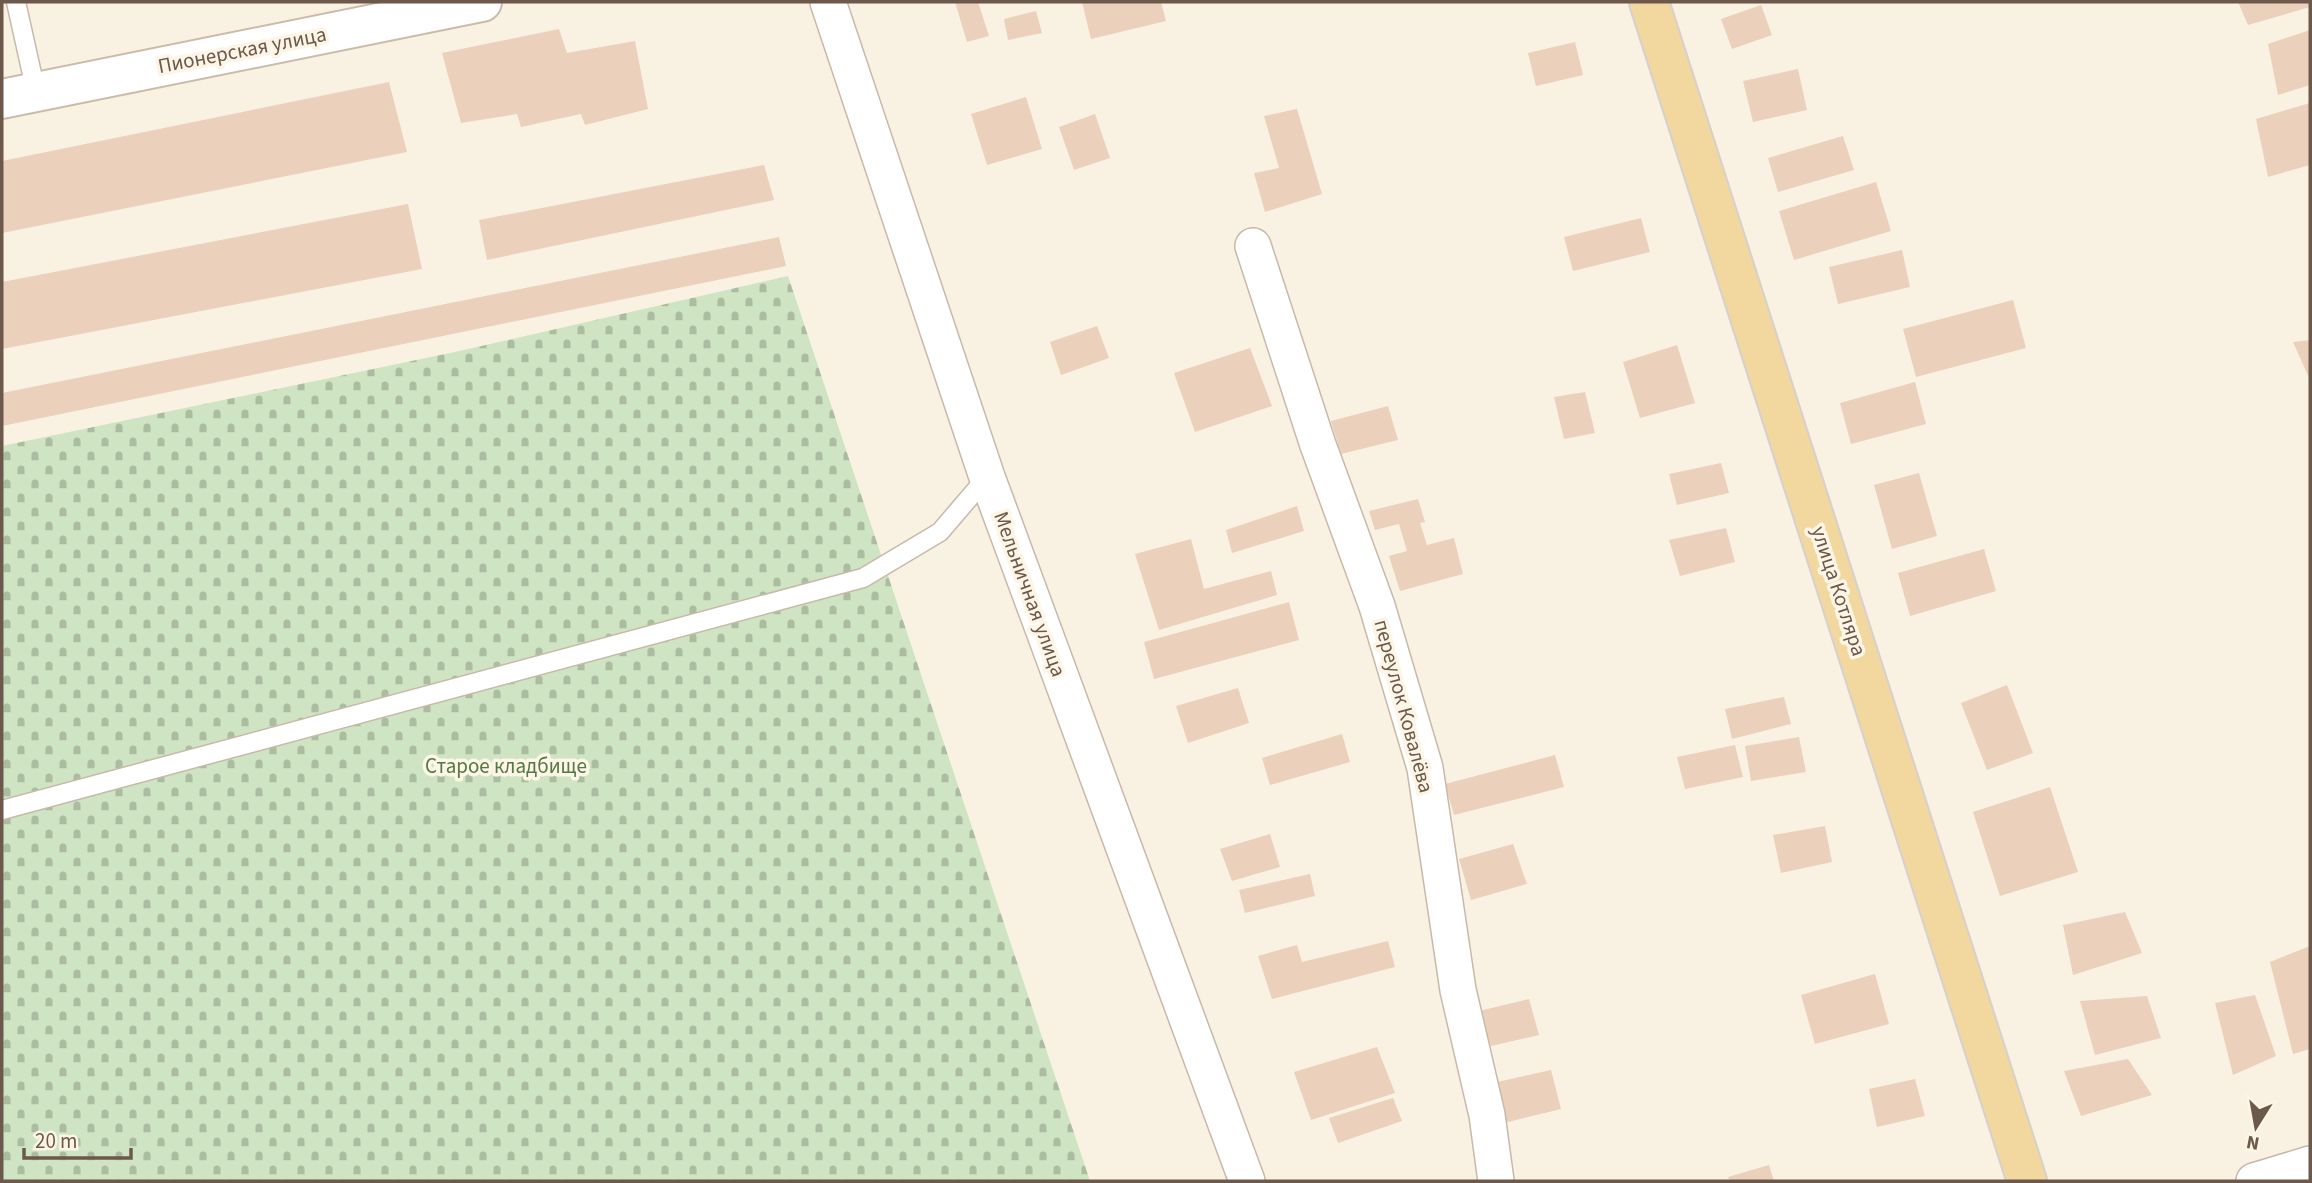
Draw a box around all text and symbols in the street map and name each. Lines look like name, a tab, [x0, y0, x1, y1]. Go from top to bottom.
street label: Пионерская улица	[155, 19, 329, 81]
street label: Мельничная улица	[986, 507, 1074, 681]
street label: улица Котляра	[1804, 522, 1874, 660]
street label: переулок Ковалёва	[1366, 616, 1442, 796]
park label: Старое кладбище	[425, 751, 587, 781]
north arrow	[2221, 1092, 2291, 1162]
scale bar	[24, 1116, 131, 1160]
text: 20 m	[35, 1126, 77, 1156]
text: N	[2244, 1128, 2262, 1157]

